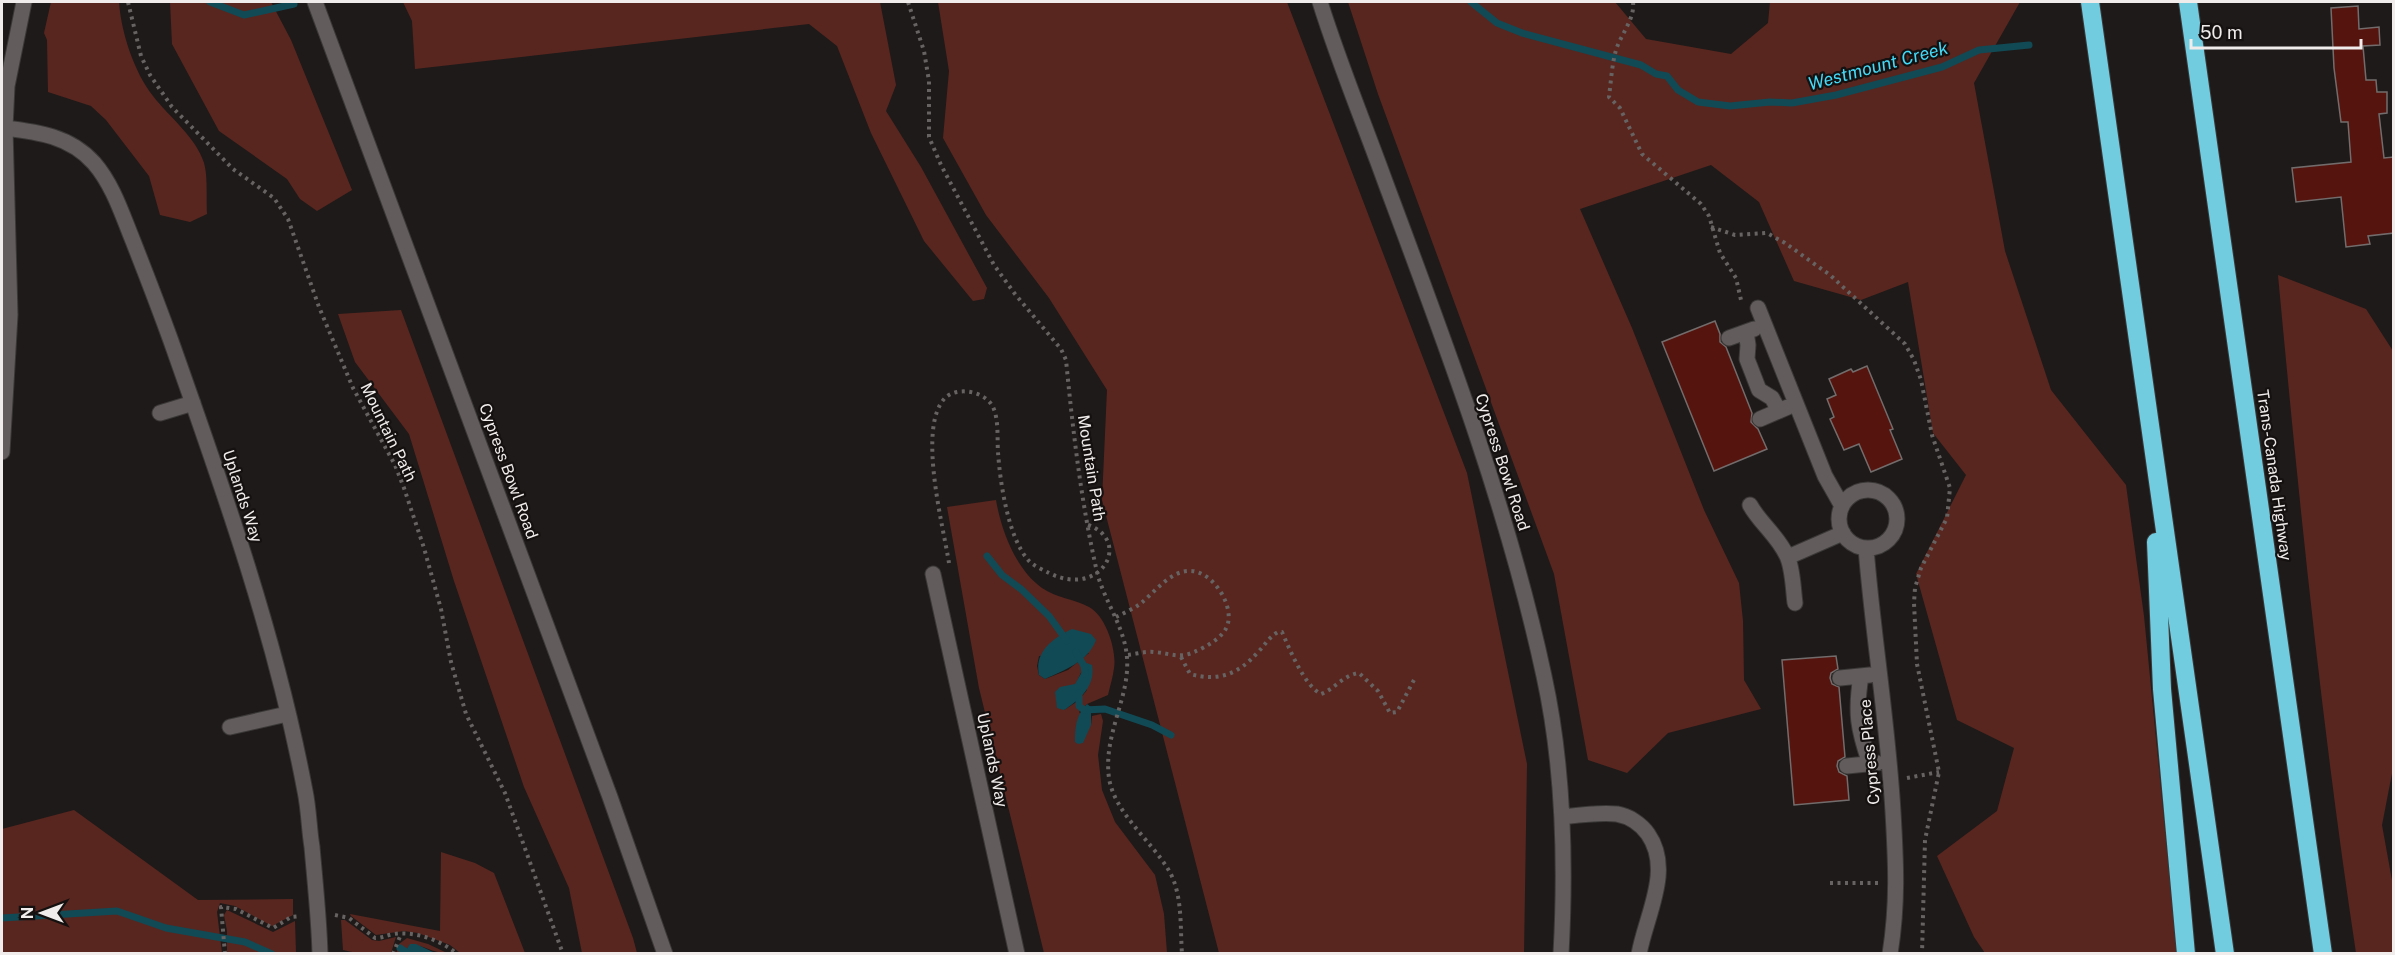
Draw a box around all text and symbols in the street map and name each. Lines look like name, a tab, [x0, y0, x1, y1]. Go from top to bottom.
scale bar	[2191, 12, 2360, 50]
text: 50 m	[2200, 22, 2243, 43]
water label: Westmount Creek	[1806, 37, 1950, 94]
street label: Mountain Path	[356, 380, 421, 485]
street label: Trans-Canada Highway	[2253, 388, 2296, 562]
street label: Cypress Bowl Road	[1471, 391, 1534, 533]
street label: Cypress Bowl Road	[475, 401, 542, 542]
street label: Mountain Path	[1074, 413, 1109, 523]
street label: Uplands Way	[219, 447, 267, 545]
street label: Cypress Place	[1855, 698, 1884, 805]
street label: Uplands Way	[973, 711, 1012, 810]
north arrow	[12, 883, 72, 943]
text: N	[18, 907, 37, 919]

